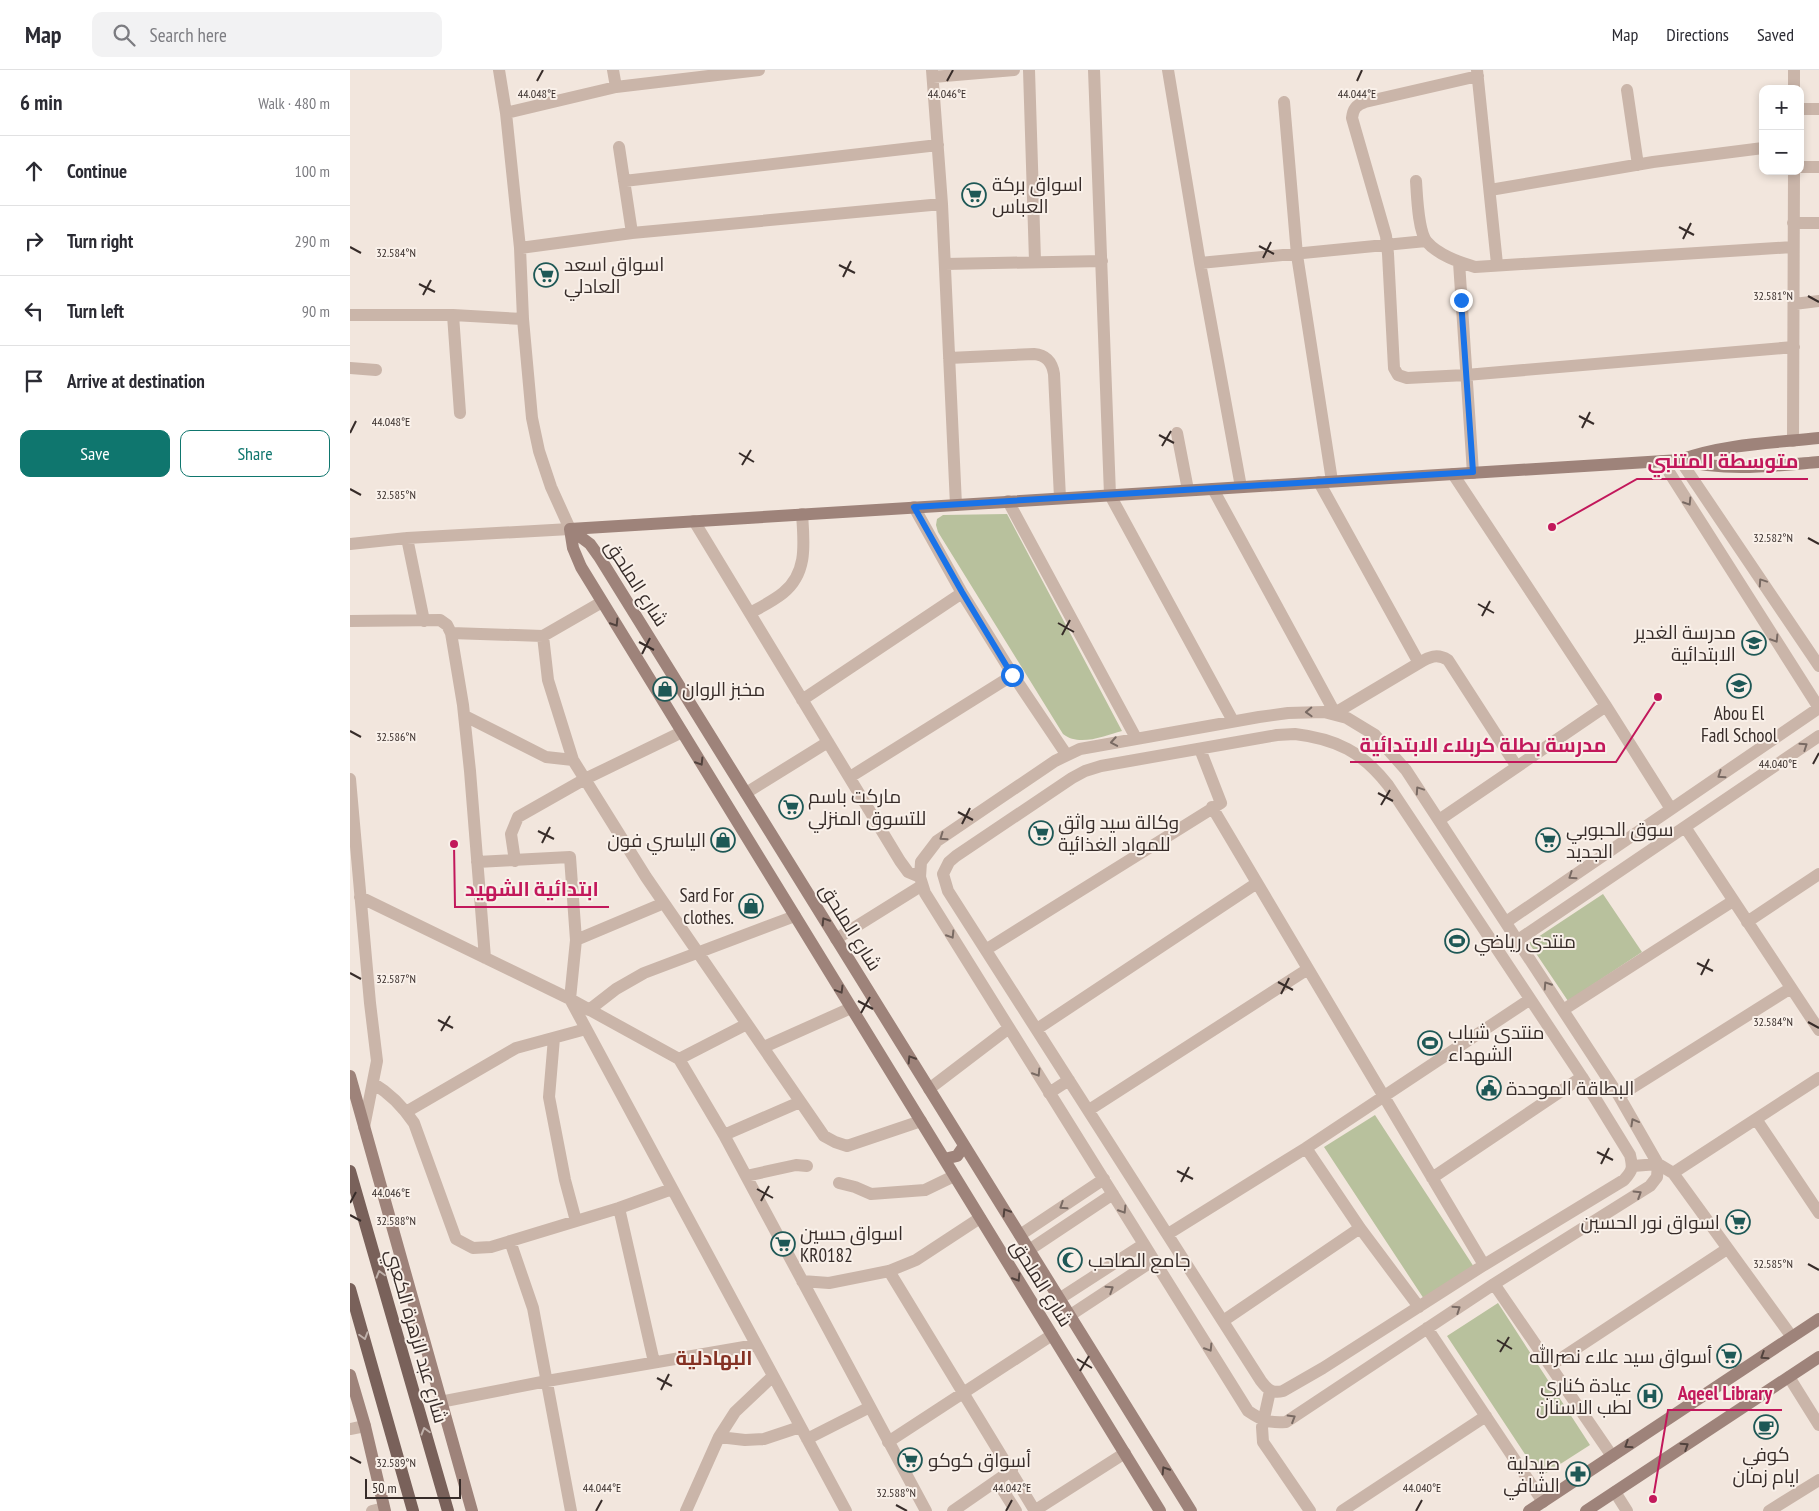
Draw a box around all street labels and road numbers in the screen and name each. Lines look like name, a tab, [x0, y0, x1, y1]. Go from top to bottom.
street label: شارع الملحق	[598, 535, 674, 632]
street label: شارع الملحق	[813, 879, 887, 976]
street label: شارع الملحق	[1004, 1235, 1078, 1332]
street label: شارع عبد الزهرة الكعبي	[378, 1246, 453, 1427]

